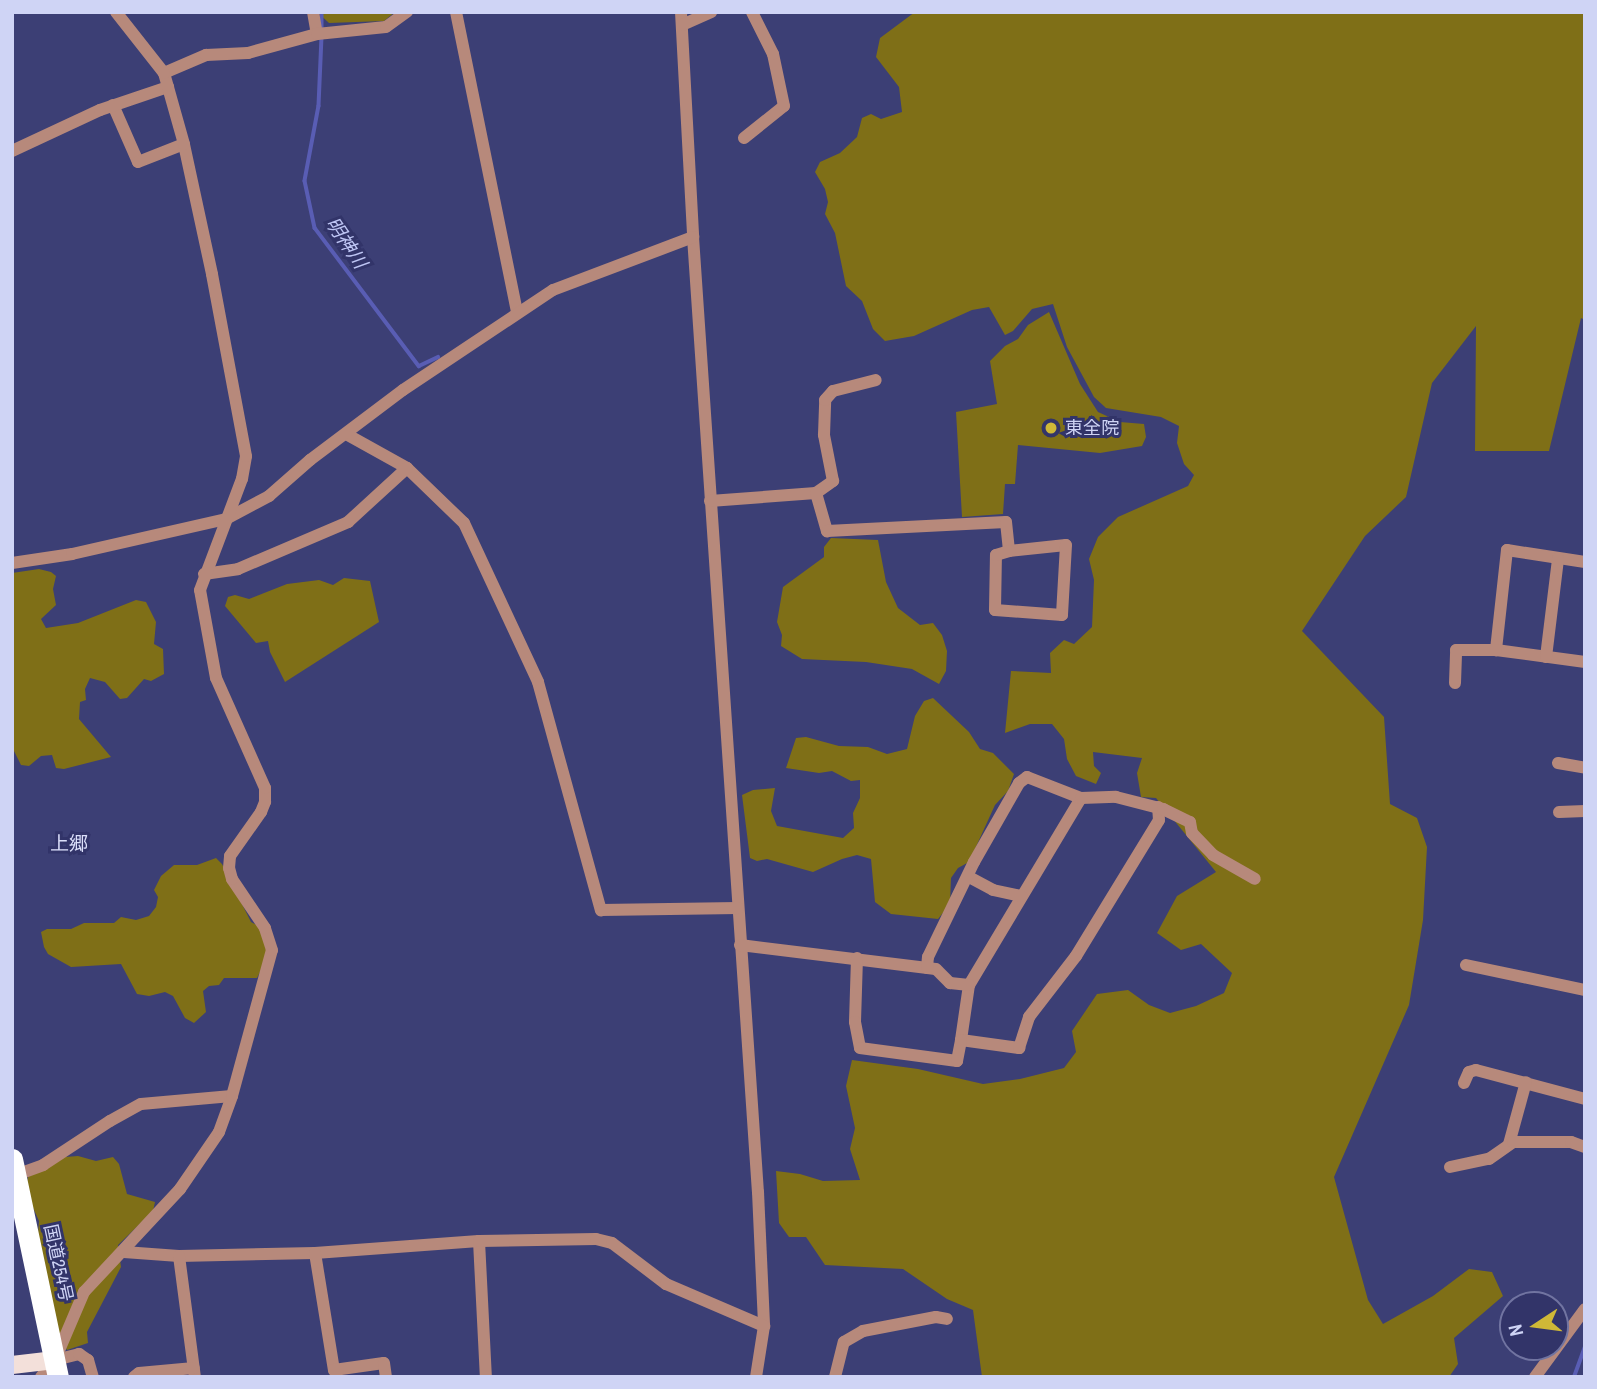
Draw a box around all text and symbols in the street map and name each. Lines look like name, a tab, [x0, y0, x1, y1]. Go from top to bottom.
water label: 明神川	[321, 213, 371, 273]
place label: 東全院	[1065, 417, 1119, 439]
marker: 東全院	[1043, 420, 1059, 436]
district label: 上郷	[50, 833, 88, 855]
street label: 国道254号	[39, 1222, 77, 1304]
north arrow	[1499, 1291, 1569, 1361]
text: N	[1502, 1322, 1529, 1339]

